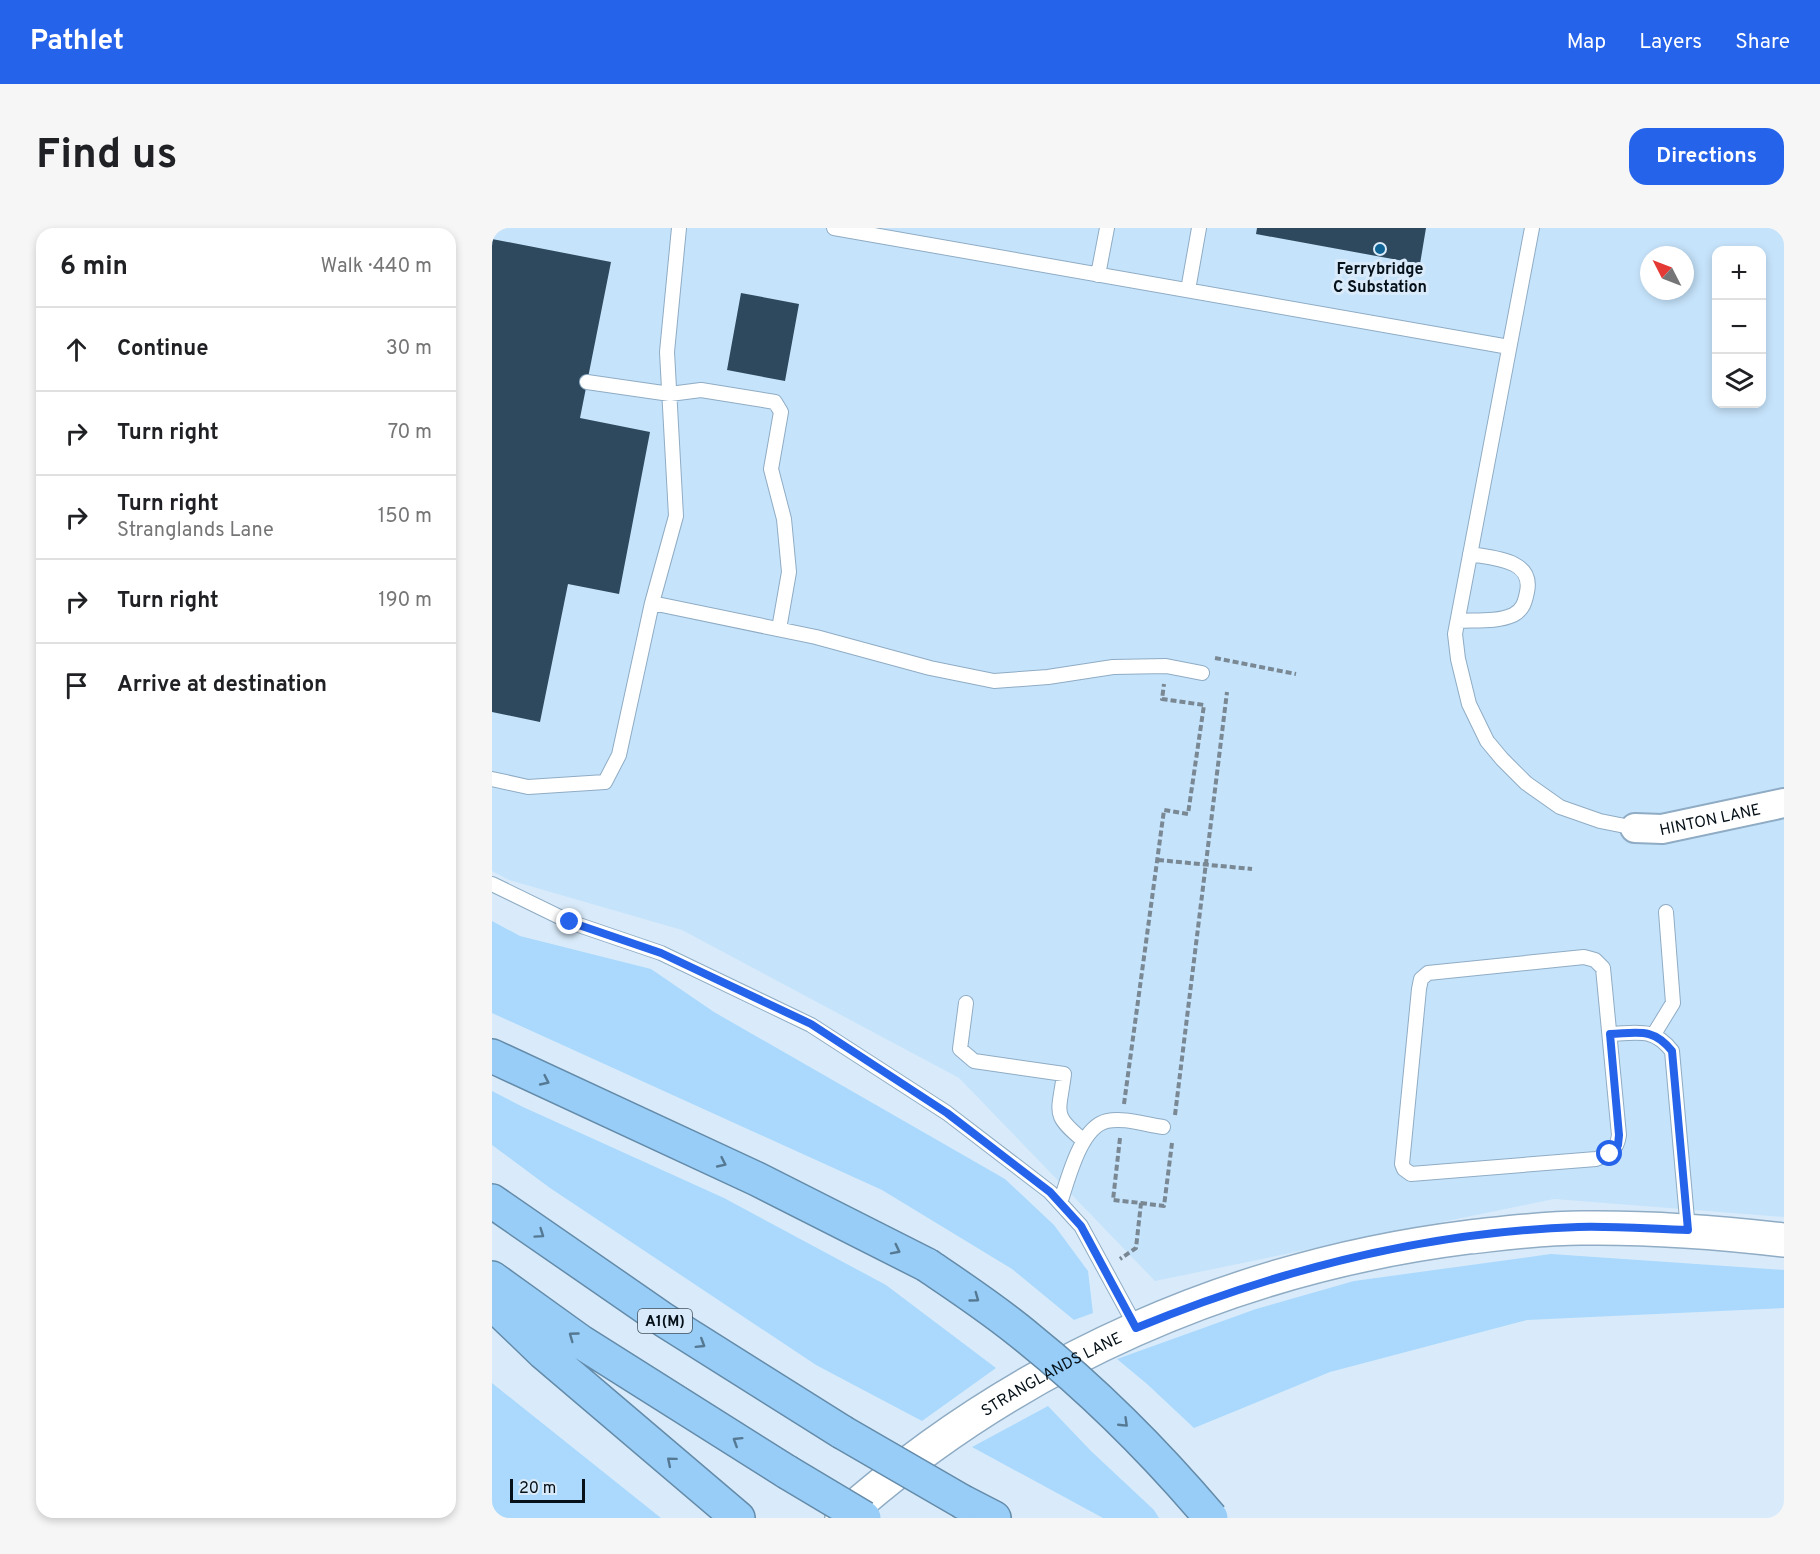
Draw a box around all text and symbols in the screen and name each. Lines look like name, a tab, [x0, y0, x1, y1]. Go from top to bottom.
text: Pathlet	[30, 24, 124, 60]
text: Map	[1567, 29, 1606, 56]
text: Layers	[1639, 29, 1702, 56]
text: Share	[1735, 29, 1790, 56]
button: Directions	[1629, 128, 1784, 185]
text: Find us	[36, 130, 177, 183]
marker: Ferrybridge C Substation	[1373, 242, 1387, 256]
north arrow	[1640, 246, 1694, 300]
map controls	[1712, 246, 1766, 408]
button: +	[1712, 246, 1766, 300]
text: 6 min	[60, 251, 128, 284]
text: Walk · 440 m	[321, 254, 432, 280]
place label: Ferrybridge C Substation	[1333, 260, 1427, 298]
button: −	[1712, 300, 1766, 354]
icon: ahead	[60, 333, 93, 366]
text: Continue	[117, 336, 208, 363]
text: 30 m	[386, 336, 432, 362]
button: layers	[1712, 354, 1766, 408]
icon: right	[60, 417, 93, 450]
text: Turn right	[117, 420, 219, 447]
text: 70 m	[388, 420, 432, 446]
text: Turn right	[117, 491, 219, 518]
icon: right	[60, 501, 93, 534]
text: 150 m	[378, 504, 432, 530]
text: Stranglands Lane	[117, 518, 274, 544]
icon: right	[60, 585, 93, 618]
text: Turn right	[117, 588, 219, 615]
text: 190 m	[378, 588, 432, 614]
icon: arrive	[60, 669, 93, 702]
text: Arrive at destination	[117, 672, 327, 699]
street label: HINTON LANE	[1658, 800, 1763, 841]
route end	[556, 908, 582, 934]
one-way arrow	[538, 1073, 549, 1085]
route start	[1596, 1140, 1622, 1166]
one-way arrow	[715, 1155, 726, 1167]
one-way arrow	[533, 1227, 544, 1238]
one-way arrow	[890, 1242, 901, 1254]
one-way arrow	[969, 1291, 980, 1302]
road number: A1(M)	[638, 1309, 692, 1333]
street label: STRANGLANDS LANE	[978, 1329, 1125, 1422]
one-way arrow	[569, 1332, 580, 1343]
one-way arrow	[695, 1336, 706, 1347]
one-way arrow	[1117, 1416, 1128, 1427]
one-way arrow	[733, 1437, 744, 1448]
one-way arrow	[667, 1458, 678, 1469]
scale bar	[510, 1476, 585, 1504]
text: 20 m	[519, 1479, 556, 1499]

